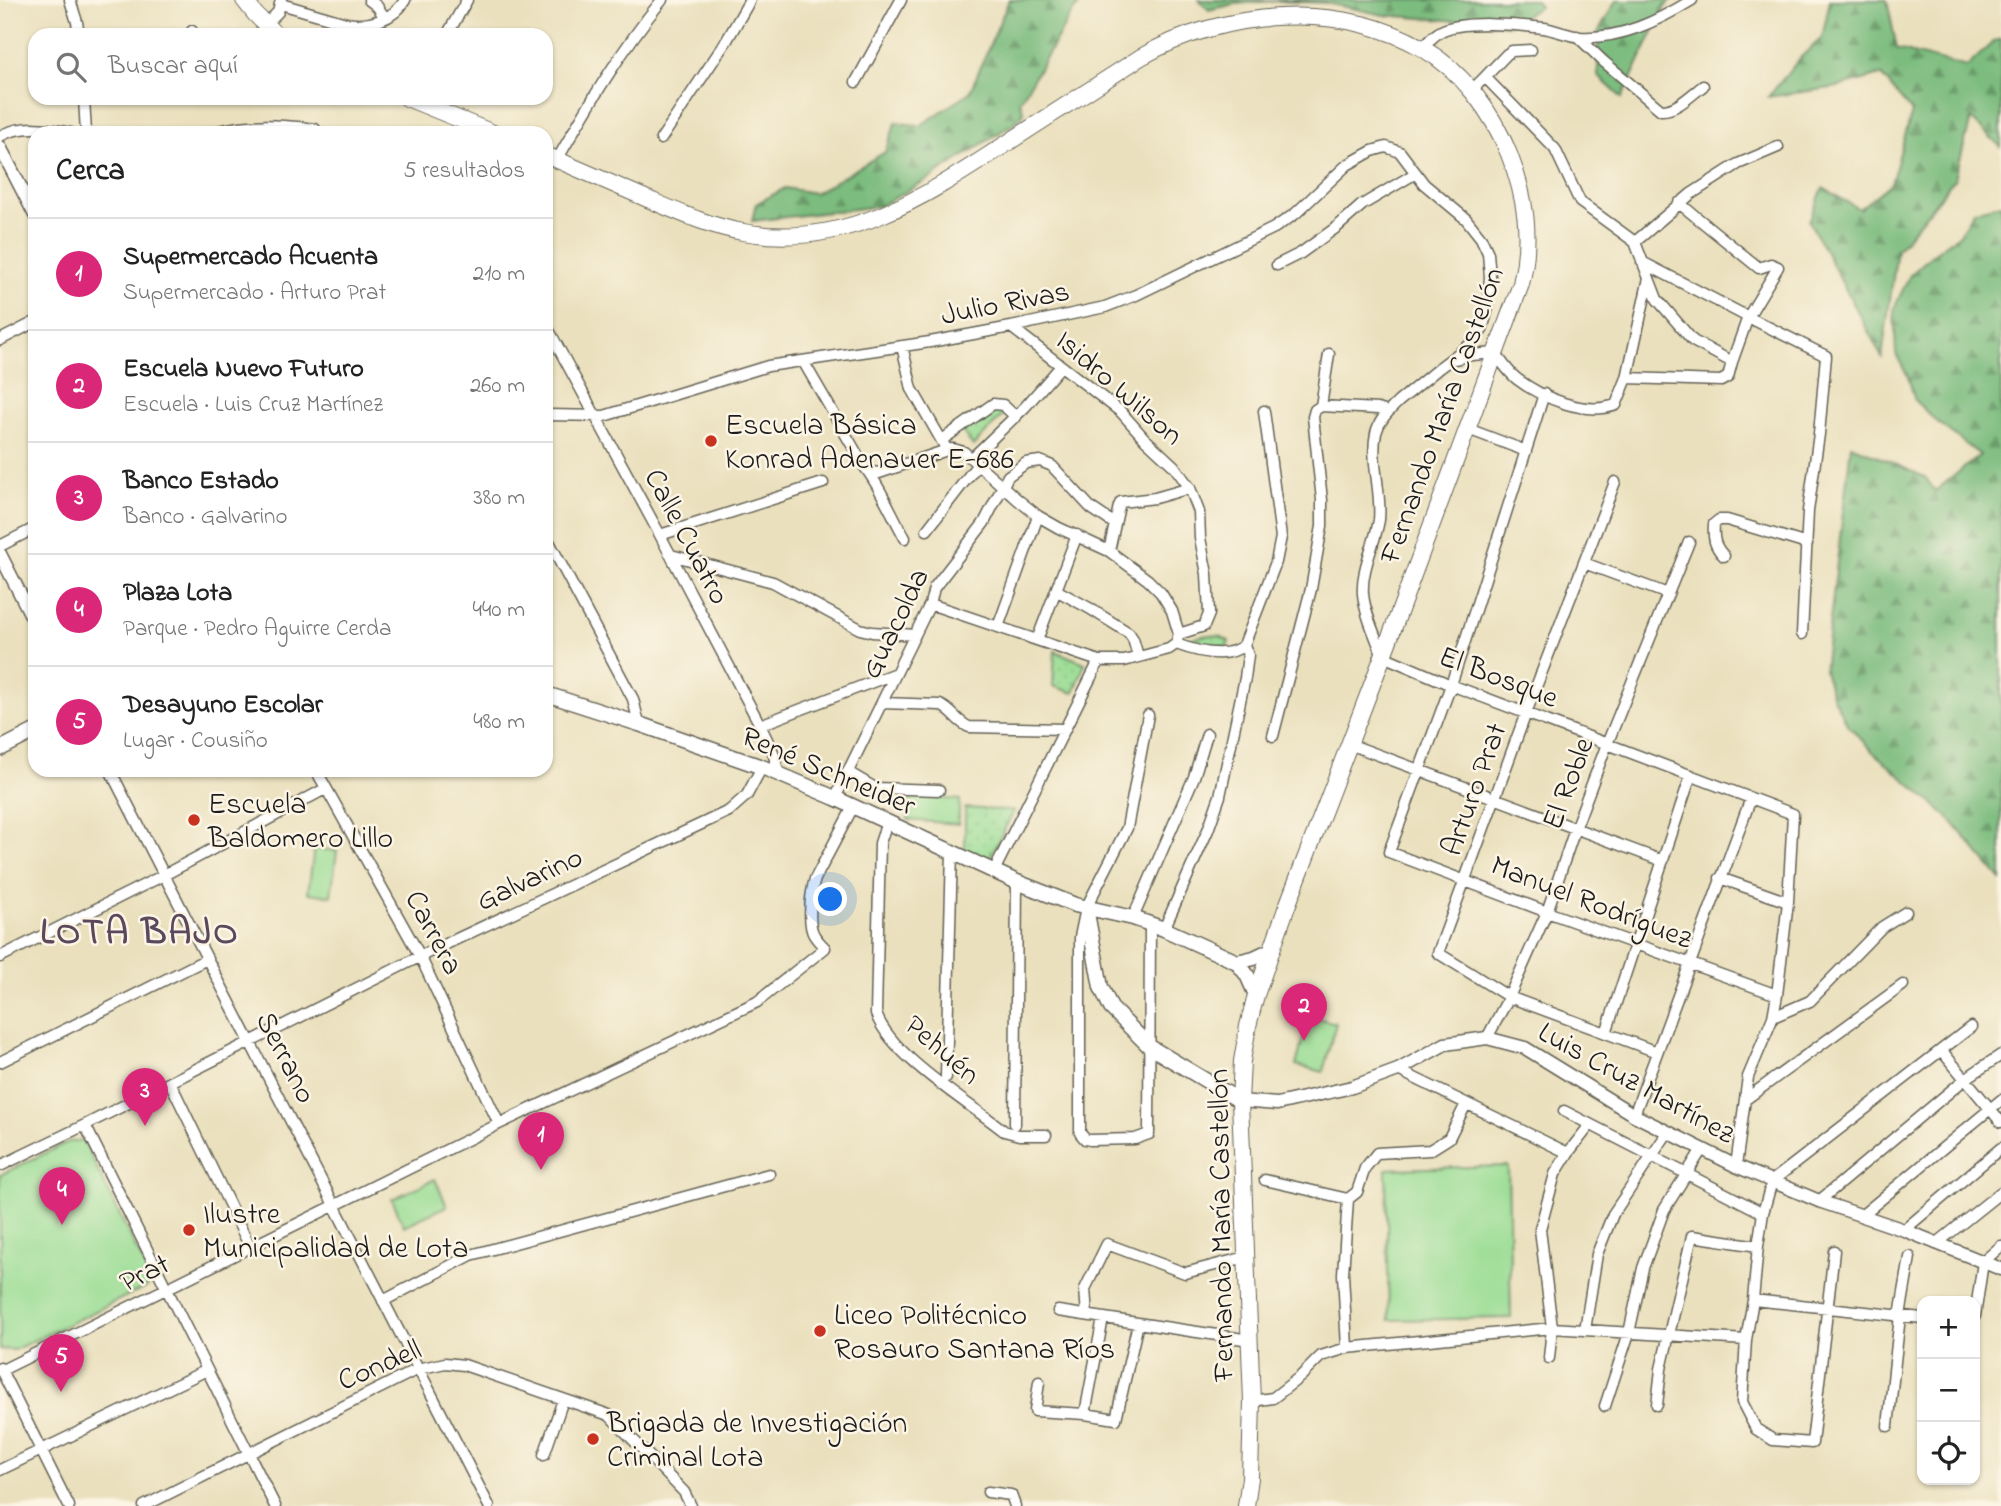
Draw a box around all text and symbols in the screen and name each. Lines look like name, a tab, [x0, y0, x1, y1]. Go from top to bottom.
search box	[28, 28, 553, 105]
icon: search	[52, 48, 90, 86]
text: Buscar aquí	[108, 48, 238, 86]
text: Cerca	[56, 150, 125, 194]
text: 5 resultados	[403, 155, 525, 188]
text: Supermercado Acuenta	[123, 239, 378, 277]
text: 1	[75, 258, 83, 291]
text: 210 m	[473, 258, 525, 291]
street label: Fernando María Castellón	[1369, 262, 1518, 571]
street label: Julio Rivas	[937, 271, 1074, 339]
text: Supermercado · Arturo Prat	[123, 277, 386, 310]
street label: Isidro Wilson	[1044, 321, 1192, 458]
text: Escuela Nuevo Futuro	[123, 351, 364, 389]
text: 2	[73, 370, 85, 403]
text: 260 m	[470, 370, 525, 403]
text: Escuela · Luis Cruz Martínez	[123, 389, 383, 422]
place label: Escuela Básica Konrad Adenauer E-686	[725, 405, 1014, 483]
marker: Escuela Básica Konrad Adenauer E-686	[703, 433, 719, 449]
street label: Calle Cuatro	[631, 462, 740, 613]
text: Banco Estado	[123, 463, 279, 501]
text: 3	[74, 482, 84, 515]
text: 380 m	[473, 482, 525, 515]
text: Banco · Galvarino	[123, 501, 287, 534]
street label: Guacolda	[851, 562, 942, 687]
text: Plaza Lota	[123, 575, 232, 613]
text: 4	[74, 594, 84, 627]
text: 440 m	[473, 594, 525, 627]
text: Parque · Pedro Aguirre Cerda	[123, 613, 391, 646]
street label: El Bosque	[1432, 636, 1565, 722]
text: Desayuno Escolar	[123, 687, 323, 725]
text: 5	[72, 706, 86, 739]
text: 480 m	[473, 706, 525, 739]
street label: René Schneider	[734, 716, 923, 830]
street label: Arturo Prat	[1431, 717, 1520, 863]
text: Lugar · Cousiño	[123, 725, 268, 758]
street label: El Roble	[1532, 731, 1608, 837]
place label: Escuela Baldomero Lillo	[207, 784, 393, 862]
marker: Escuela Baldomero Lillo	[186, 812, 202, 828]
street label: Galvarino	[470, 837, 591, 925]
street label: Manuel Rodríguez	[1484, 845, 1698, 963]
your location	[813, 882, 847, 916]
street label: Carrera	[392, 883, 473, 984]
district label: LOTA BAJO	[40, 907, 240, 961]
pin: 2	[1281, 983, 1327, 1041]
street label: Serrano	[243, 1005, 326, 1112]
street label: Pehuén	[893, 1006, 989, 1097]
street label: Luis Cruz Martínez	[1529, 1012, 1742, 1157]
pin: 3	[122, 1068, 168, 1126]
street label: Fernando María Castellón	[1198, 1068, 1248, 1383]
pin: 1	[518, 1112, 564, 1170]
pin: 4	[39, 1167, 85, 1225]
place label: Ilustre Municipalidad de Lota	[203, 1194, 468, 1272]
marker: Ilustre Municipalidad de Lota	[181, 1222, 197, 1238]
street label: Prat	[113, 1244, 178, 1306]
place label: Liceo Politécnico Rosauro Santana Ríos	[834, 1295, 1115, 1373]
map controls	[1917, 1296, 1980, 1485]
button: +	[1917, 1296, 1980, 1359]
marker: Liceo Politécnico Rosauro Santana Ríos	[812, 1323, 828, 1339]
street label: Condell	[331, 1329, 429, 1404]
pin: 5	[38, 1334, 84, 1392]
button: −	[1917, 1359, 1980, 1422]
place label: Brigada de Investigación Criminal Lota	[606, 1403, 907, 1481]
button: locate	[1917, 1422, 1980, 1485]
marker: Brigada de Investigación Criminal Lota	[585, 1431, 601, 1447]

